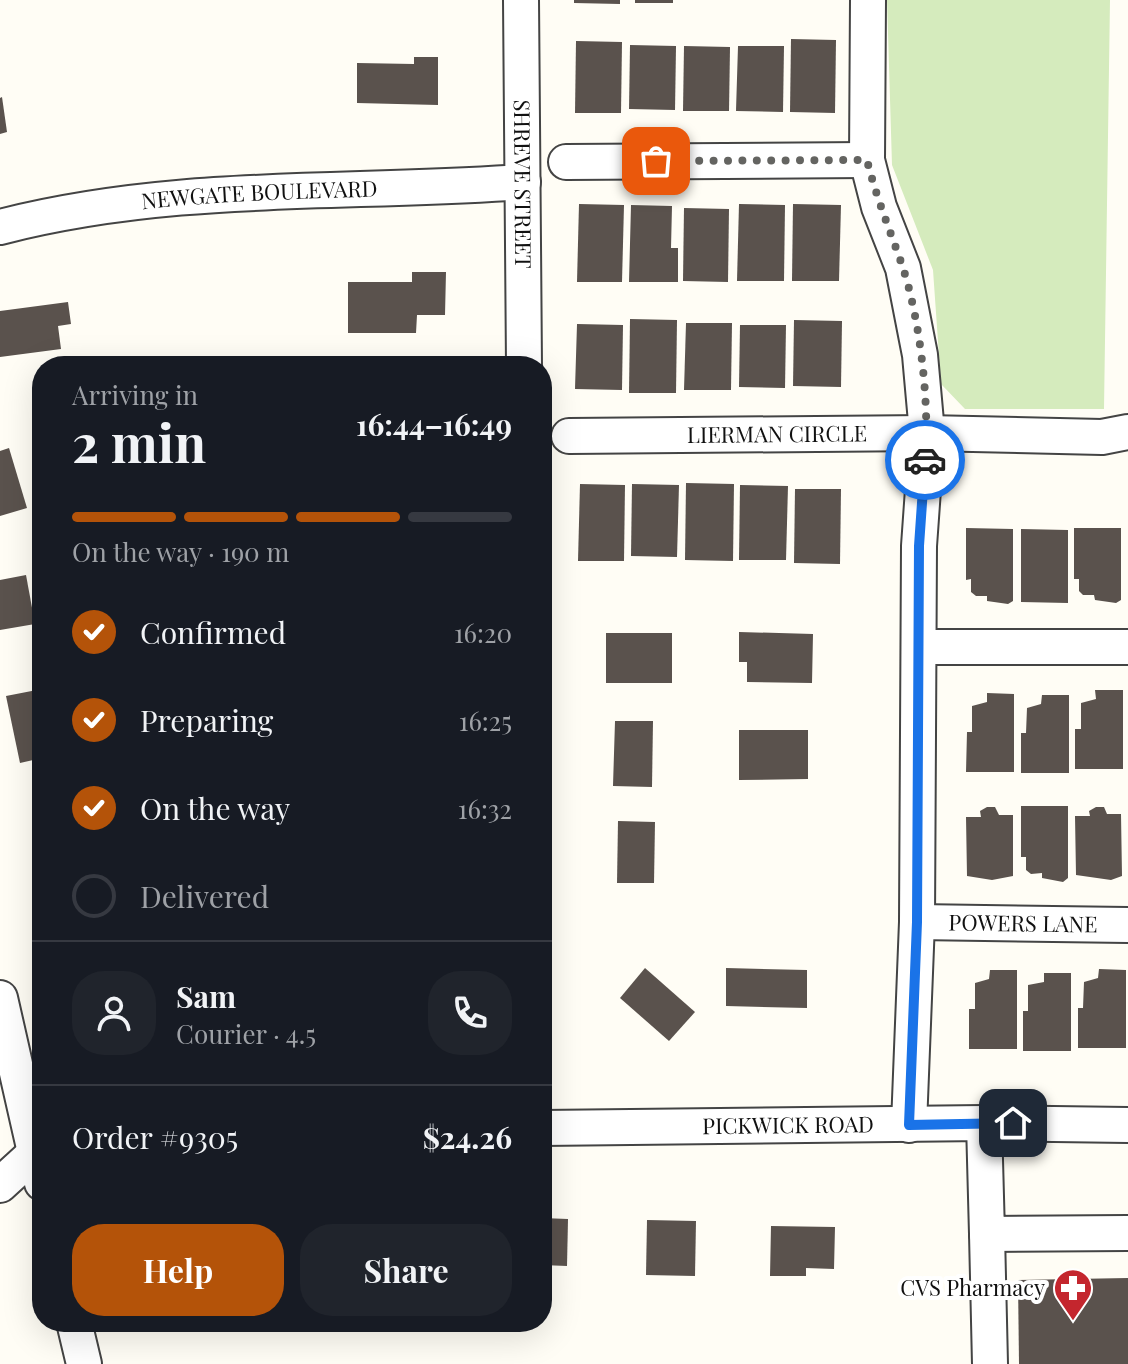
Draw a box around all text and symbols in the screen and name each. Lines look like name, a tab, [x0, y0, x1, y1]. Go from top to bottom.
street label: SHREVE STREET	[508, 99, 539, 269]
pin	[622, 127, 690, 195]
icon: bag	[634, 139, 678, 183]
street label: NEWGATE BOULEVARD	[140, 173, 378, 215]
text: Arriving in	[72, 377, 198, 412]
text: 16:44–16:49	[356, 404, 512, 444]
text: 2 min	[72, 407, 206, 476]
street label: LIERMAN CIRCLE	[687, 418, 867, 449]
courier	[885, 420, 965, 500]
icon: car	[903, 438, 947, 482]
text: On the way · 190 m	[72, 534, 289, 569]
icon: check	[72, 610, 116, 654]
text: Confirmed	[140, 612, 286, 652]
text: 16:20	[454, 615, 512, 650]
icon: check	[72, 698, 116, 742]
text: Preparing	[140, 700, 273, 740]
text: 16:25	[459, 703, 512, 738]
icon: check	[72, 786, 116, 830]
text: On the way	[140, 788, 290, 828]
text: 16:32	[458, 791, 512, 826]
text: Delivered	[140, 876, 269, 916]
street label: POWERS LANE	[948, 906, 1098, 939]
button: person	[72, 971, 156, 1055]
button: phone	[428, 971, 512, 1055]
text: Sam	[176, 976, 236, 1016]
text: Courier · 4.5	[176, 1016, 316, 1051]
pin	[979, 1089, 1047, 1157]
icon: home	[991, 1101, 1035, 1145]
street label: PICKWICK ROAD	[702, 1108, 874, 1140]
text: Order #9305	[72, 1117, 238, 1157]
text: $24.26	[423, 1117, 512, 1157]
button: Help	[72, 1224, 284, 1316]
button: Share	[300, 1224, 512, 1316]
pharmacy icon: CVS Pharmacy	[1052, 1267, 1094, 1322]
place label: CVS Pharmacy	[900, 1272, 1045, 1302]

